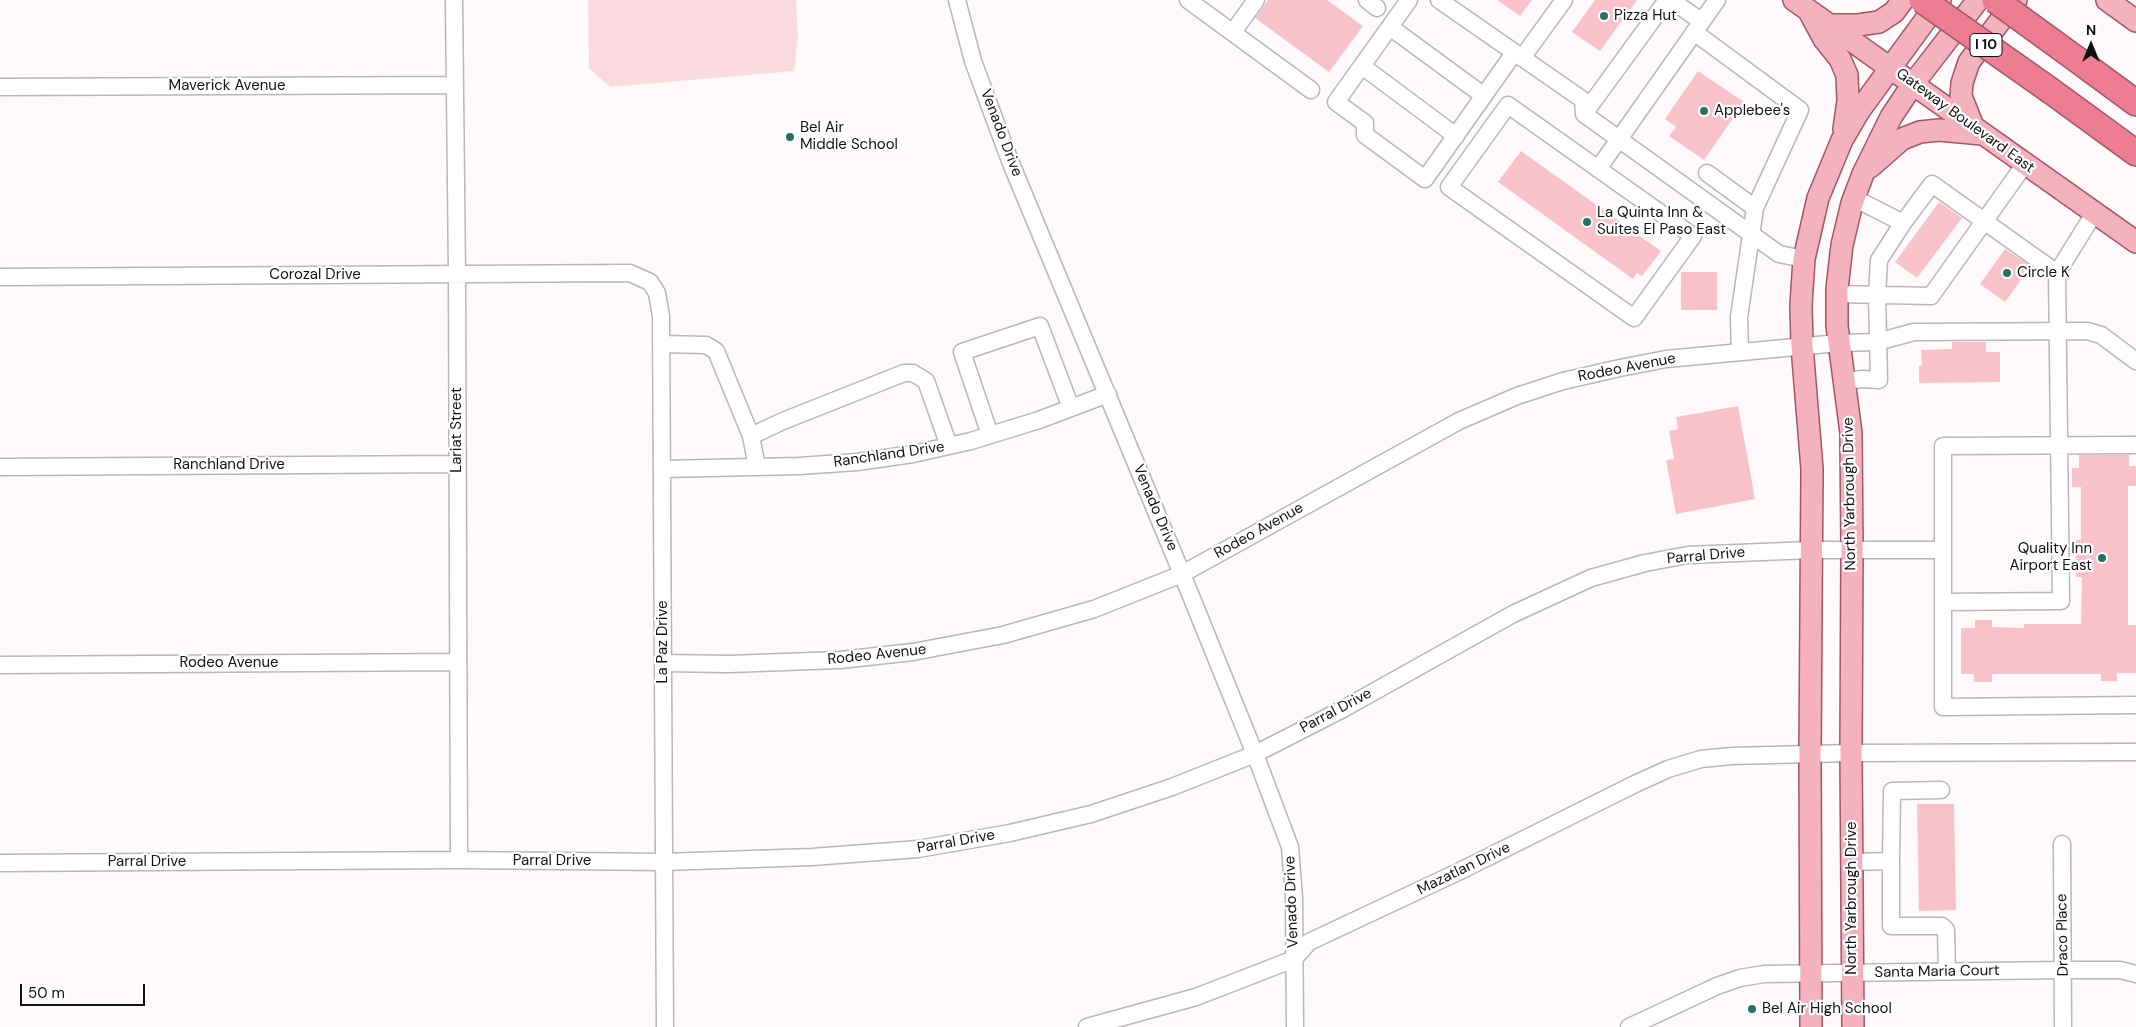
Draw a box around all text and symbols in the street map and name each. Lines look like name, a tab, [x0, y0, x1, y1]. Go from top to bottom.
place label: Pizza Hut	[1614, 7, 1677, 25]
marker: Pizza Hut	[1598, 10, 1610, 22]
north arrow	[2066, 20, 2116, 70]
text: N	[2086, 21, 2096, 39]
road number: I 10	[1970, 34, 2002, 56]
street label: Gateway Boulevard East	[1892, 65, 2038, 177]
street label: Maverick Avenue	[169, 77, 285, 95]
street label: Venado Drive	[976, 87, 1026, 179]
place label: Applebee's	[1714, 102, 1790, 120]
marker: Applebee's	[1698, 105, 1710, 117]
place label: Bel Air Middle School	[800, 119, 898, 154]
marker: Bel Air Middle School	[784, 131, 796, 143]
place label: La Quinta Inn & Suites El Paso East	[1597, 204, 1726, 239]
marker: La Quinta Inn & Suites El Paso East	[1581, 216, 1593, 228]
place label: Circle K	[2017, 264, 2070, 282]
street label: Corozal Drive	[269, 266, 361, 284]
marker: Circle K	[2001, 267, 2013, 279]
street label: Rodeo Avenue	[1577, 350, 1677, 386]
street label: Lariat Street	[448, 387, 466, 473]
street label: North Yarbrough Drive	[1840, 417, 1860, 571]
street label: Ranchland Drive	[832, 438, 946, 472]
street label: Ranchland Drive	[173, 456, 285, 474]
street label: Venado Drive	[1129, 462, 1181, 554]
street label: Rodeo Avenue	[1211, 499, 1307, 563]
place label: Quality Inn Airport East	[2009, 540, 2092, 575]
street label: Parral Drive	[1666, 544, 1746, 568]
marker: Quality Inn Airport East	[2096, 552, 2108, 564]
street label: La Paz Drive	[654, 601, 672, 683]
street label: Rodeo Avenue	[827, 641, 927, 669]
street label: Rodeo Avenue	[179, 654, 279, 672]
street label: Parral Drive	[1297, 685, 1375, 737]
street label: North Yarbrough Drive	[1843, 821, 1861, 975]
street label: Parral Drive	[916, 826, 996, 858]
street label: Mazatlan Drive	[1415, 839, 1513, 899]
street label: Parral Drive	[513, 852, 591, 870]
street label: Parral Drive	[108, 853, 186, 871]
street label: Venado Drive	[1281, 856, 1303, 948]
street label: Draco Place	[2053, 893, 2073, 977]
street label: Santa Maria Court	[1874, 962, 2000, 982]
scale bar	[22, 974, 148, 1006]
text: 50 m	[28, 983, 65, 1003]
place label: Bel Air High School	[1762, 1000, 1892, 1018]
marker: Bel Air High School	[1746, 1003, 1758, 1015]

